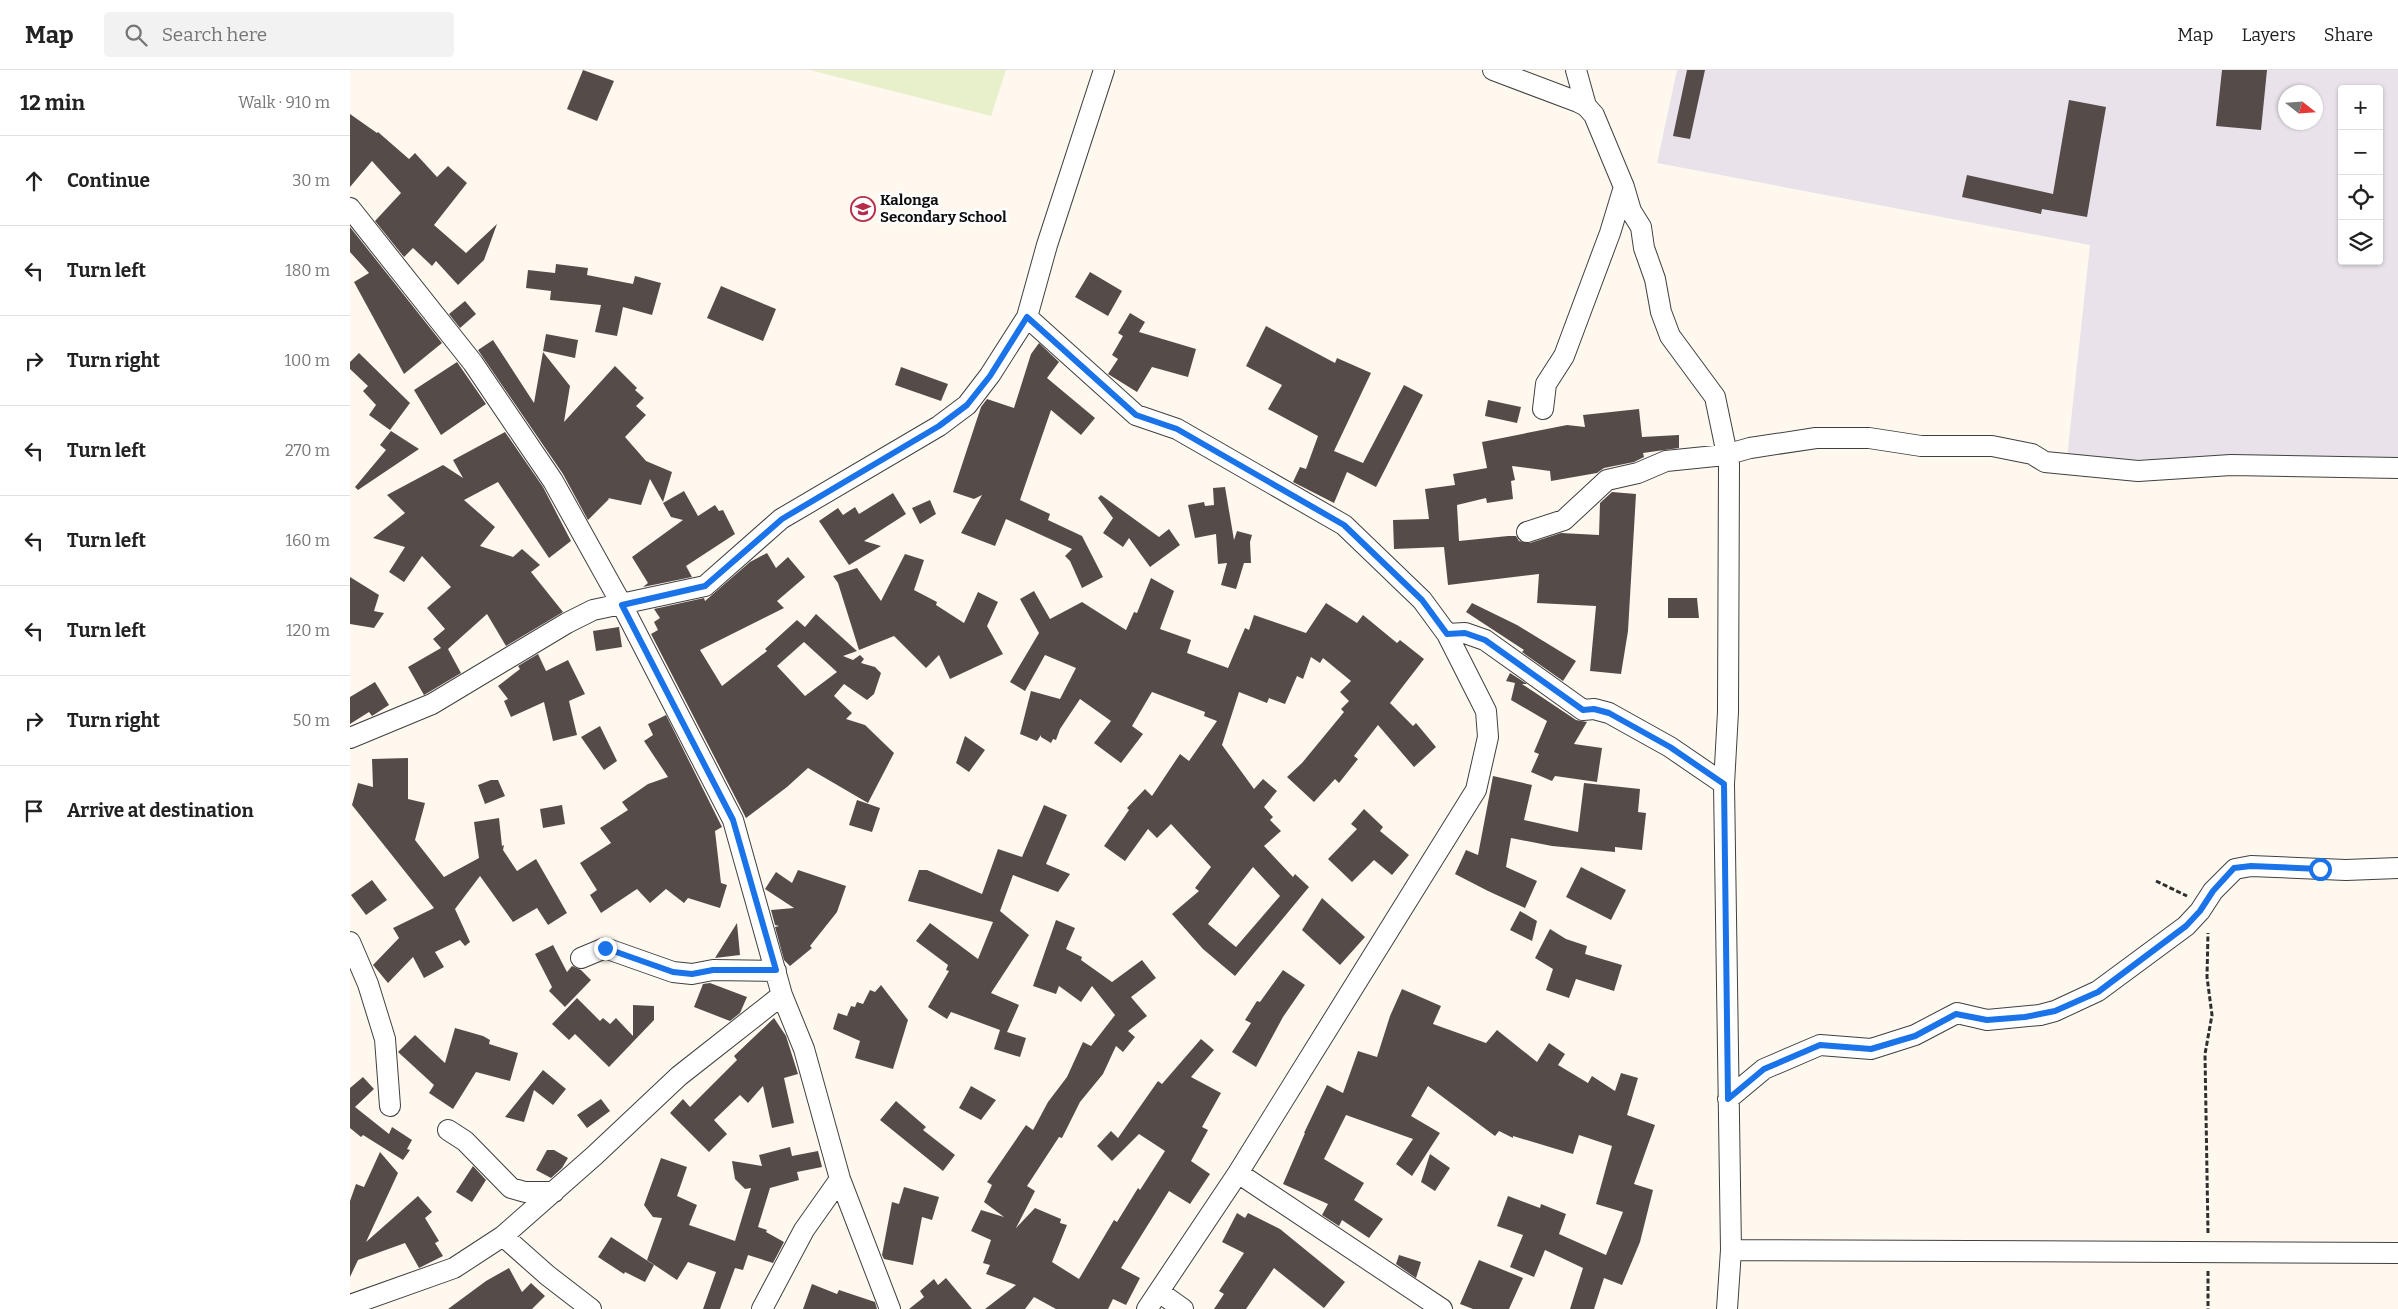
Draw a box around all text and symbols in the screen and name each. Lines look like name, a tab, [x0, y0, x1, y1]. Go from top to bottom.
search box	[104, 12, 454, 57]
text: Map	[25, 21, 74, 49]
icon: search	[122, 21, 150, 49]
text: Search here	[162, 23, 267, 46]
text: Map	[2177, 24, 2213, 46]
text: Layers	[2241, 24, 2296, 46]
text: Share	[2324, 24, 2373, 46]
north arrow	[2278, 85, 2323, 130]
map controls	[2338, 85, 2383, 265]
button: +	[2338, 85, 2383, 130]
text: 12 min	[20, 90, 85, 116]
text: Walk · 910 m	[238, 93, 330, 112]
button: −	[2338, 130, 2383, 175]
icon: ahead	[20, 167, 48, 195]
text: Continue	[67, 169, 150, 192]
text: 30 m	[292, 171, 330, 190]
button: locate	[2338, 175, 2383, 220]
place label: Kalonga Secondary School	[880, 191, 1007, 226]
school or university icon: Kalonga Secondary School	[850, 196, 876, 222]
button: layers	[2338, 220, 2383, 265]
icon: left	[20, 257, 48, 285]
text: Turn left	[67, 259, 146, 282]
text: 180 m	[285, 261, 330, 280]
icon: right	[20, 347, 48, 375]
text: Turn right	[67, 349, 160, 372]
text: 100 m	[285, 351, 330, 370]
icon: left	[20, 437, 48, 465]
text: Turn left	[67, 439, 146, 462]
text: 270 m	[285, 441, 330, 460]
icon: left	[20, 527, 48, 555]
text: Turn left	[67, 529, 146, 552]
text: 160 m	[285, 531, 330, 550]
icon: left	[20, 617, 48, 645]
text: Turn left	[67, 619, 146, 642]
text: 120 m	[286, 621, 330, 640]
icon: right	[20, 707, 48, 735]
text: Turn right	[67, 709, 160, 732]
text: 50 m	[293, 711, 330, 730]
icon: arrive	[20, 797, 48, 825]
text: Arrive at destination	[67, 799, 254, 822]
route start	[2309, 858, 2332, 881]
route end	[594, 937, 617, 960]

